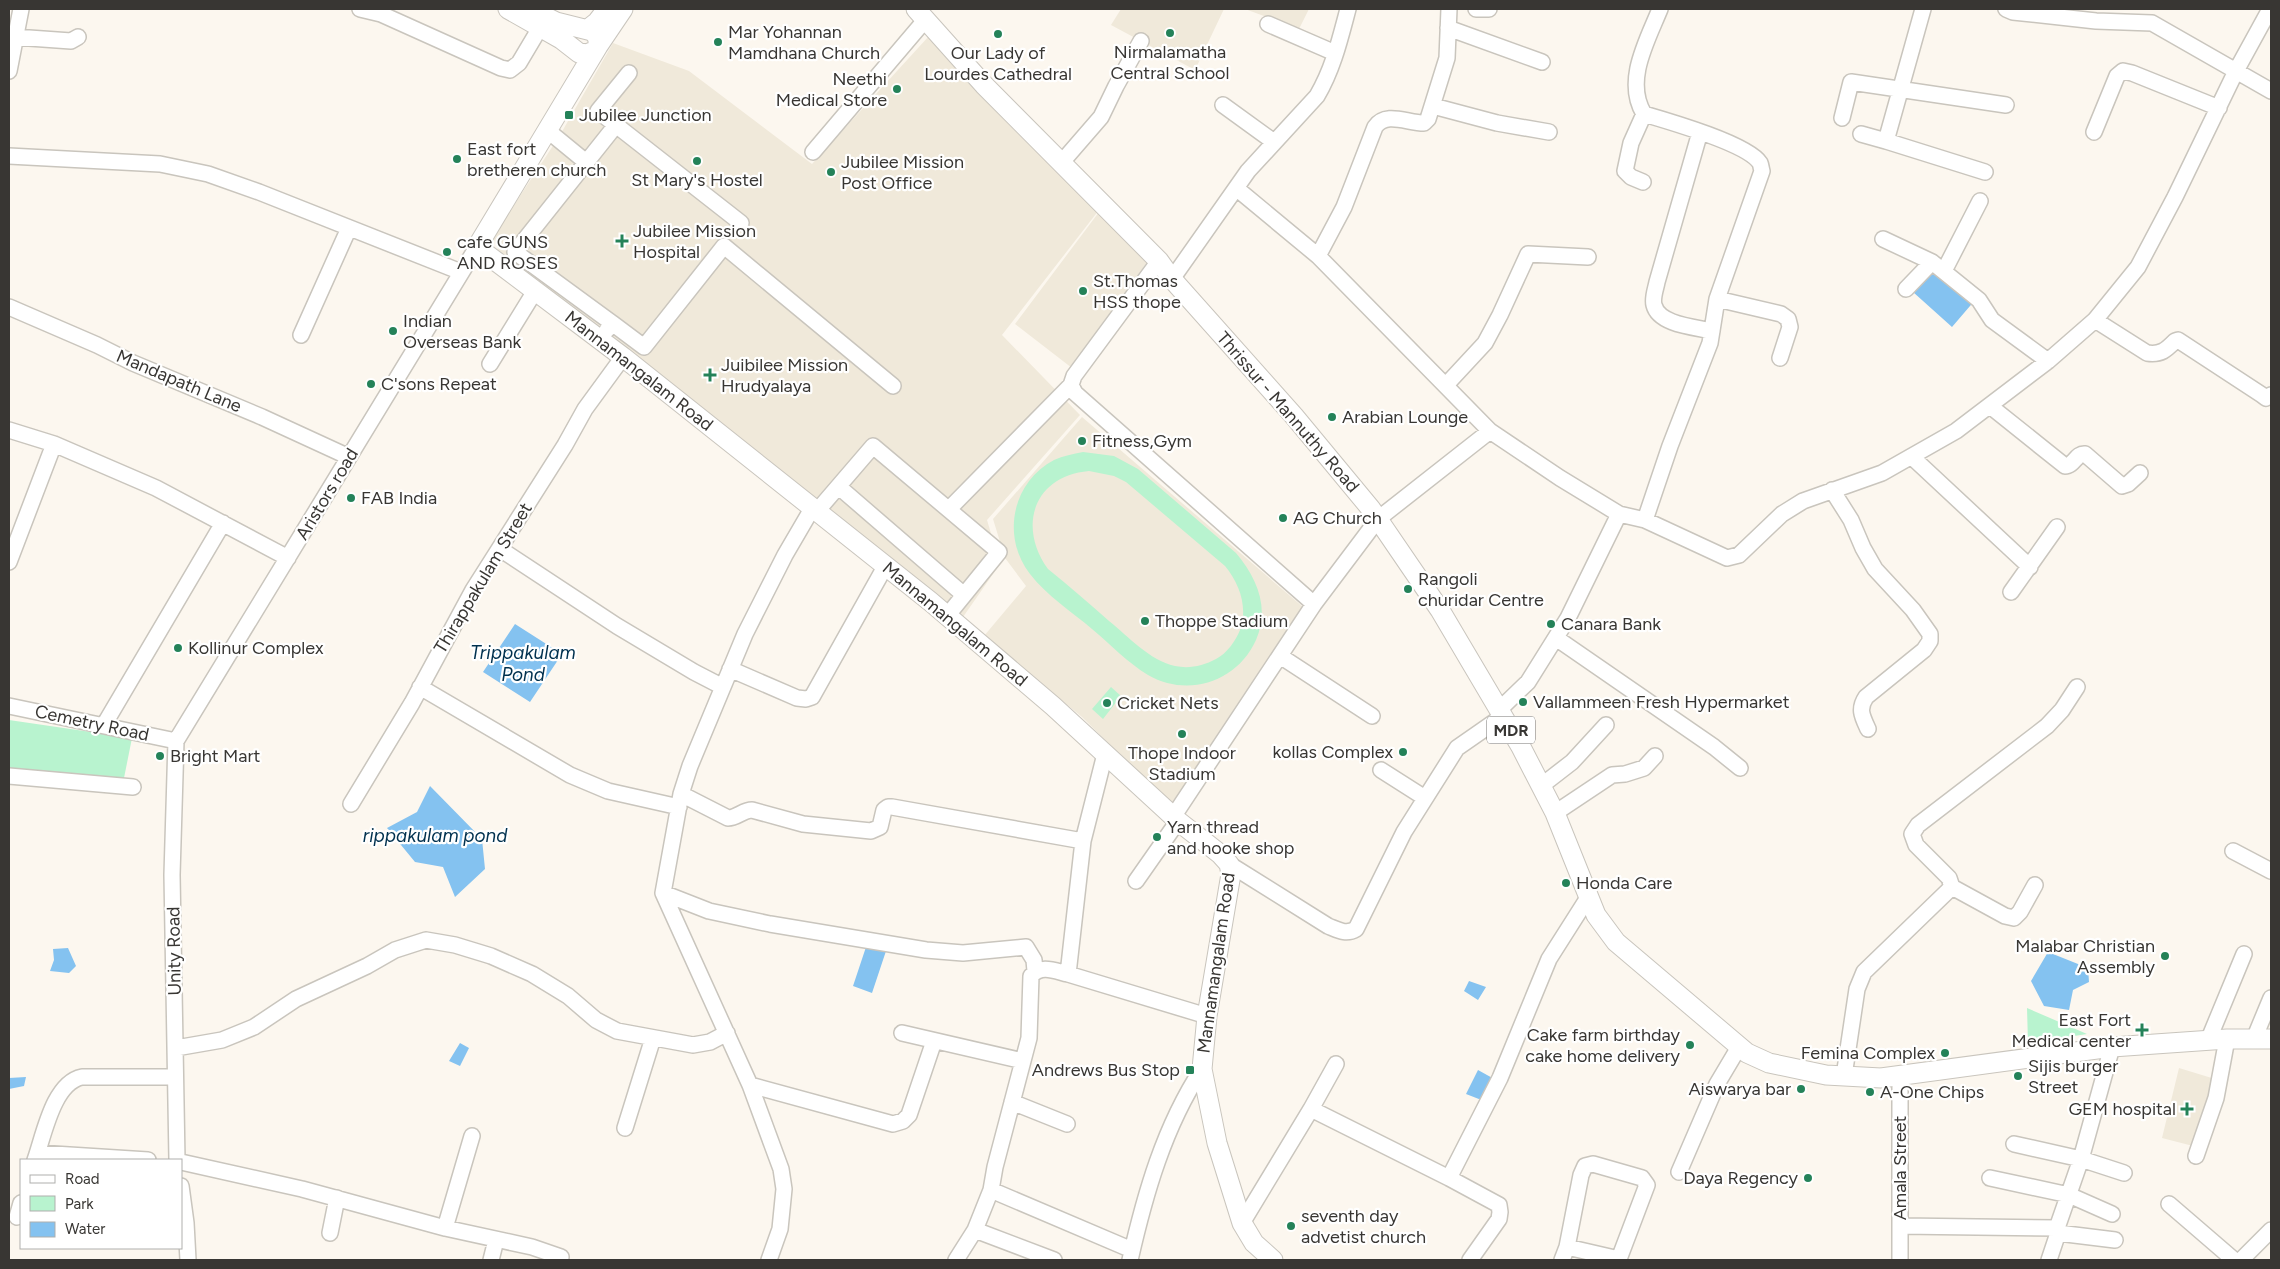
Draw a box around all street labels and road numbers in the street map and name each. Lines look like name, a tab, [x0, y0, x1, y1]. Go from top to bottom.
street label: Mannamangalam Road	[560, 306, 718, 436]
street label: Thrissur - Mannuthy Road	[1212, 327, 1364, 497]
street label: Mandapath Lane	[113, 345, 245, 417]
street label: Aristors road	[291, 444, 363, 544]
street label: Thirappakulam Street	[429, 498, 537, 657]
street label: Mannamangalam Road	[878, 557, 1032, 691]
street label: Cemetry Road	[33, 700, 151, 746]
road number: MDR	[1487, 716, 1535, 744]
street label: Mannamangalam Road	[1192, 871, 1240, 1055]
street label: Unity Road	[162, 906, 186, 996]
street label: Amala Street	[1889, 1115, 1911, 1220]

